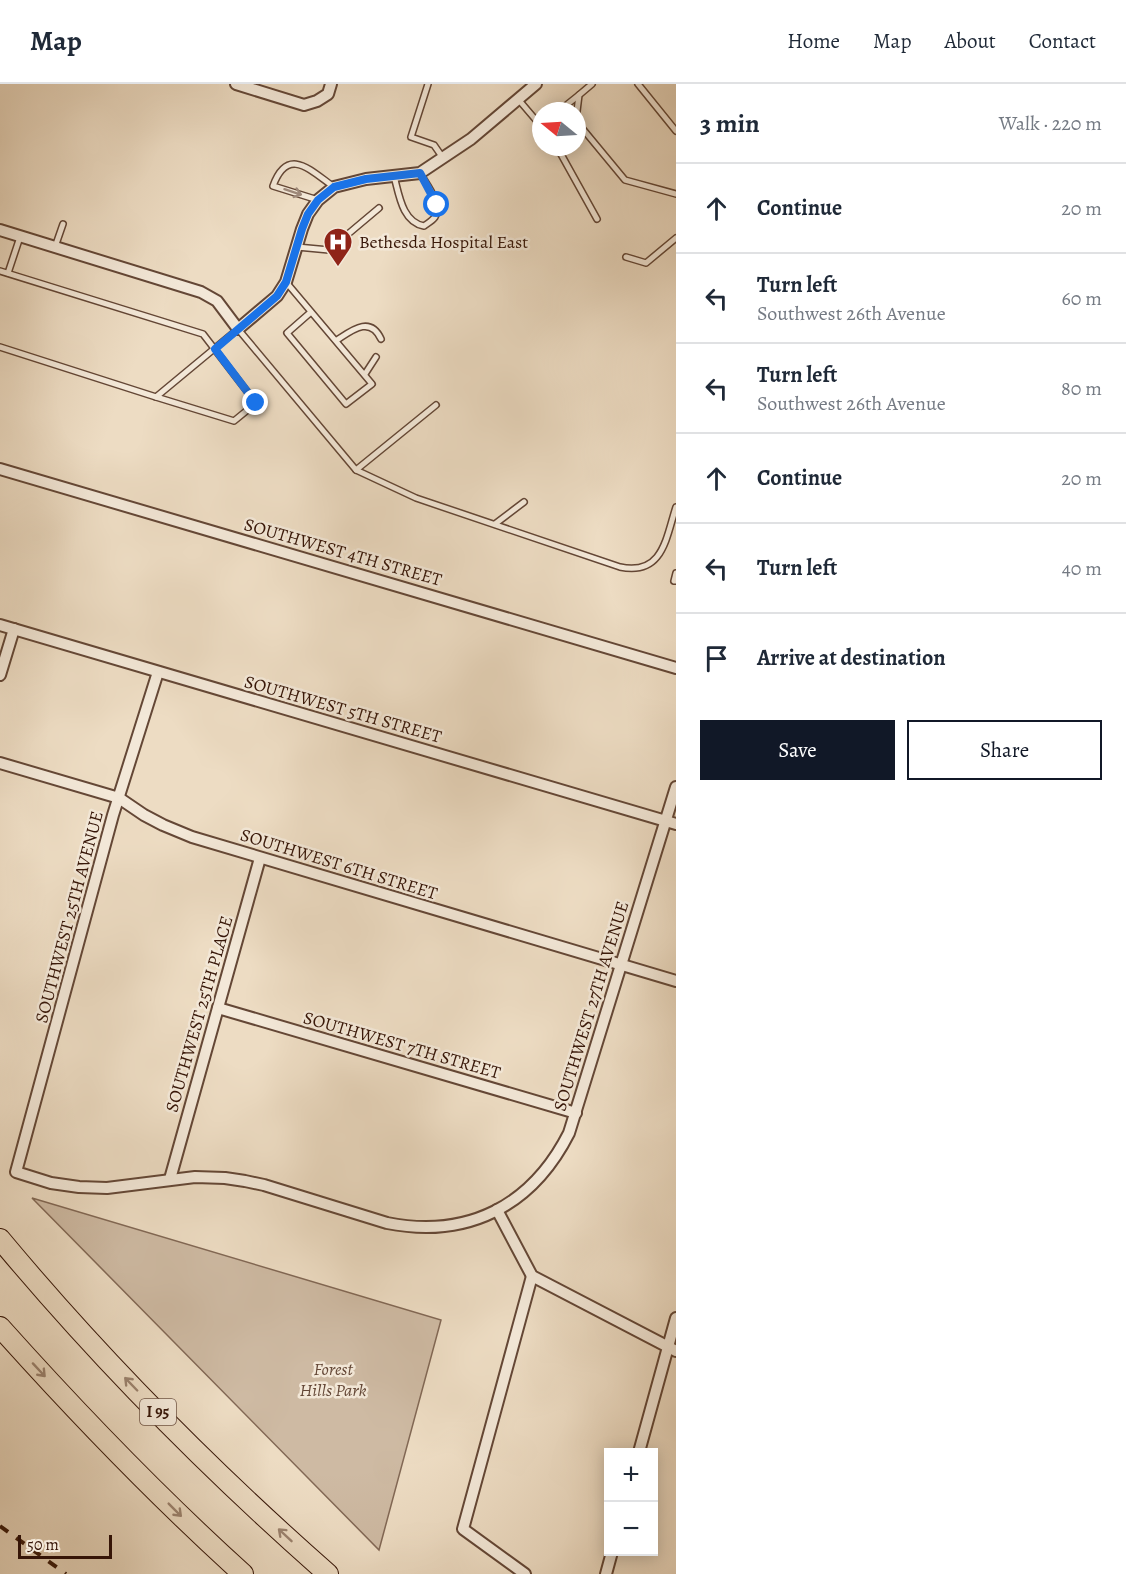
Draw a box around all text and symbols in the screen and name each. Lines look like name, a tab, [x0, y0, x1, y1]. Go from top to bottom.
text: Map	[30, 22, 82, 60]
text: Home	[787, 27, 840, 55]
text: Map	[873, 27, 911, 55]
text: About	[944, 27, 996, 55]
text: Contact	[1029, 27, 1096, 55]
north arrow	[532, 102, 586, 156]
text: 3 min	[700, 106, 760, 141]
text: Walk · 220 m	[999, 110, 1102, 137]
one-way arrow	[283, 187, 302, 198]
route start	[423, 191, 449, 217]
icon: ahead	[700, 192, 733, 225]
text: Continue	[757, 193, 842, 223]
text: 20 m	[1061, 195, 1102, 222]
hospital icon: Bethesda Hospital East	[322, 226, 354, 268]
place label: Bethesda Hospital East	[359, 230, 528, 254]
text: Turn left	[757, 270, 837, 300]
icon: left	[700, 282, 733, 315]
text: 60 m	[1062, 285, 1102, 312]
text: Southwest 26th Avenue	[757, 300, 946, 327]
text: Turn left	[757, 360, 837, 390]
icon: left	[700, 372, 733, 405]
text: 80 m	[1061, 375, 1102, 402]
route end	[242, 389, 268, 415]
text: Southwest 26th Avenue	[757, 390, 946, 417]
icon: ahead	[700, 462, 733, 495]
text: Continue	[757, 463, 842, 493]
text: 20 m	[1061, 465, 1102, 492]
street label: SOUTHWEST 4TH STREET	[241, 512, 445, 592]
icon: left	[700, 552, 733, 585]
text: Turn left	[757, 553, 837, 583]
text: 40 m	[1062, 555, 1102, 582]
icon: arrive	[700, 642, 733, 675]
text: Arrive at destination	[757, 643, 946, 673]
street label: SOUTHWEST 5TH STREET	[242, 669, 445, 749]
button: Save	[700, 720, 895, 780]
button: Share	[907, 720, 1102, 780]
street label: SOUTHWEST 25TH AVENUE	[29, 808, 109, 1026]
street label: SOUTHWEST 6TH STREET	[238, 823, 441, 905]
street label: SOUTHWEST 27TH AVENUE	[548, 898, 634, 1114]
street label: SOUTHWEST 25TH PLACE	[159, 913, 239, 1115]
street label: SOUTHWEST 7TH STREET	[301, 1005, 504, 1085]
park label: Forest Hills Park	[300, 1357, 366, 1402]
one-way arrow	[32, 1362, 46, 1377]
one-way arrow	[123, 1376, 138, 1391]
road number: I 95	[140, 1399, 176, 1425]
map controls	[604, 1448, 658, 1556]
button: +	[604, 1448, 658, 1502]
button: −	[604, 1502, 658, 1556]
one-way arrow	[167, 1503, 182, 1517]
one-way arrow	[278, 1528, 293, 1542]
scale bar	[18, 1532, 112, 1560]
text: 50 m	[27, 1534, 59, 1556]

